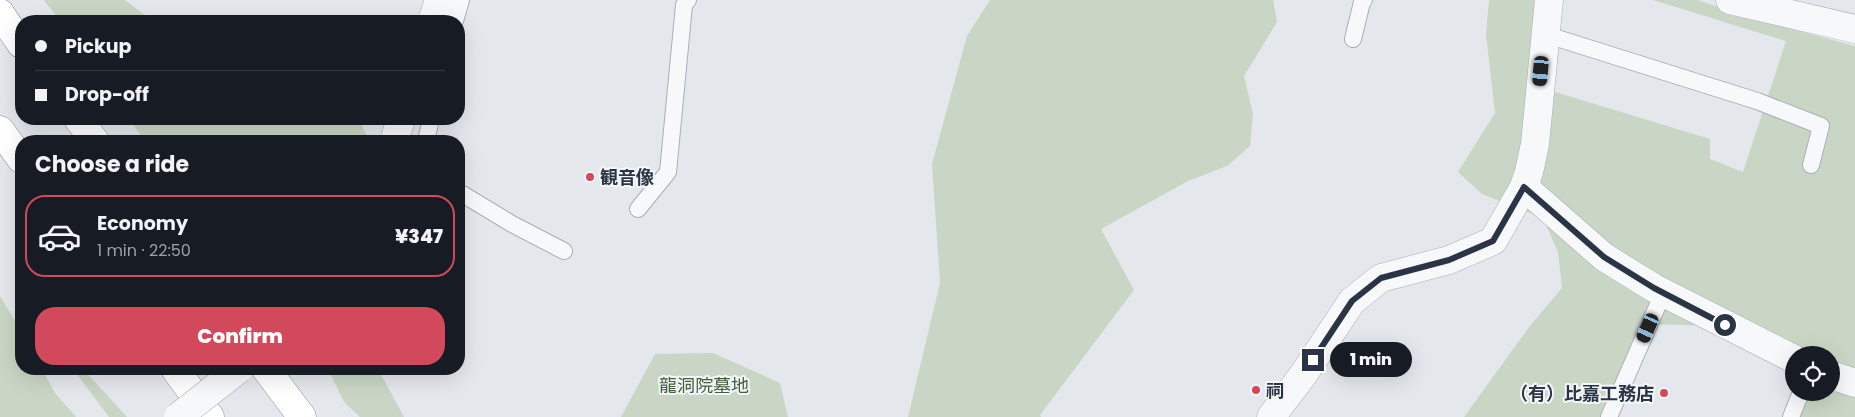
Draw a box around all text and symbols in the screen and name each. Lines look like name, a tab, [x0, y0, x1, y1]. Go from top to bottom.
text: Pickup	[65, 33, 131, 60]
car	[1532, 55, 1549, 87]
text: Drop-off	[65, 81, 149, 108]
text: Choose a ride	[35, 149, 189, 180]
place label: 観音像	[600, 165, 654, 190]
marker: 観音像	[584, 171, 596, 183]
text: Economy	[97, 210, 188, 237]
icon: car	[37, 214, 82, 259]
text: ¥347	[395, 223, 443, 250]
text: 1 min · 22:50	[97, 239, 191, 262]
button: Confirm	[35, 307, 445, 365]
car	[1635, 311, 1660, 345]
route start	[1714, 314, 1736, 336]
callout: 1 min	[1330, 342, 1413, 378]
map controls	[1785, 346, 1840, 401]
button: locate	[1785, 346, 1840, 401]
text: 1 min	[1350, 348, 1392, 371]
route end	[1302, 349, 1324, 371]
park label: 龍洞院墓地	[659, 373, 749, 398]
place label: 祠	[1266, 378, 1284, 403]
place label: （有）比嘉工務店	[1510, 381, 1654, 406]
marker: 祠	[1250, 384, 1262, 396]
marker: （有）比嘉工務店	[1658, 387, 1670, 399]

